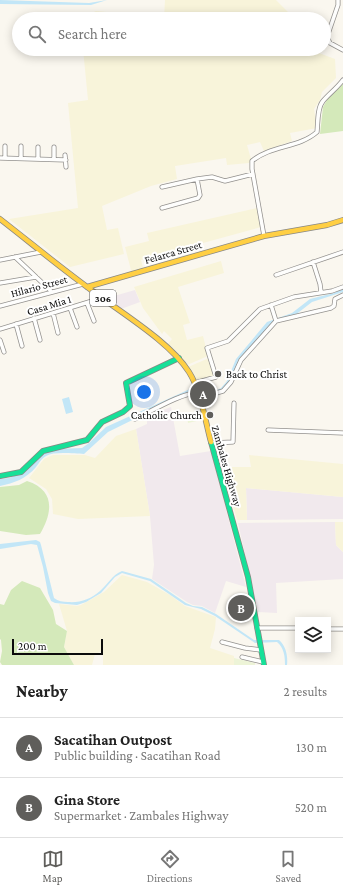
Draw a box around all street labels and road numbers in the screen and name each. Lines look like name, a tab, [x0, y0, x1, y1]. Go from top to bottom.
street label: Felarca Street	[143, 238, 203, 266]
street label: Hilario Street	[9, 273, 69, 299]
road number: 306	[90, 290, 116, 306]
street label: Casa Mia 1	[25, 292, 73, 317]
street label: Zambales Highway	[209, 424, 245, 509]

